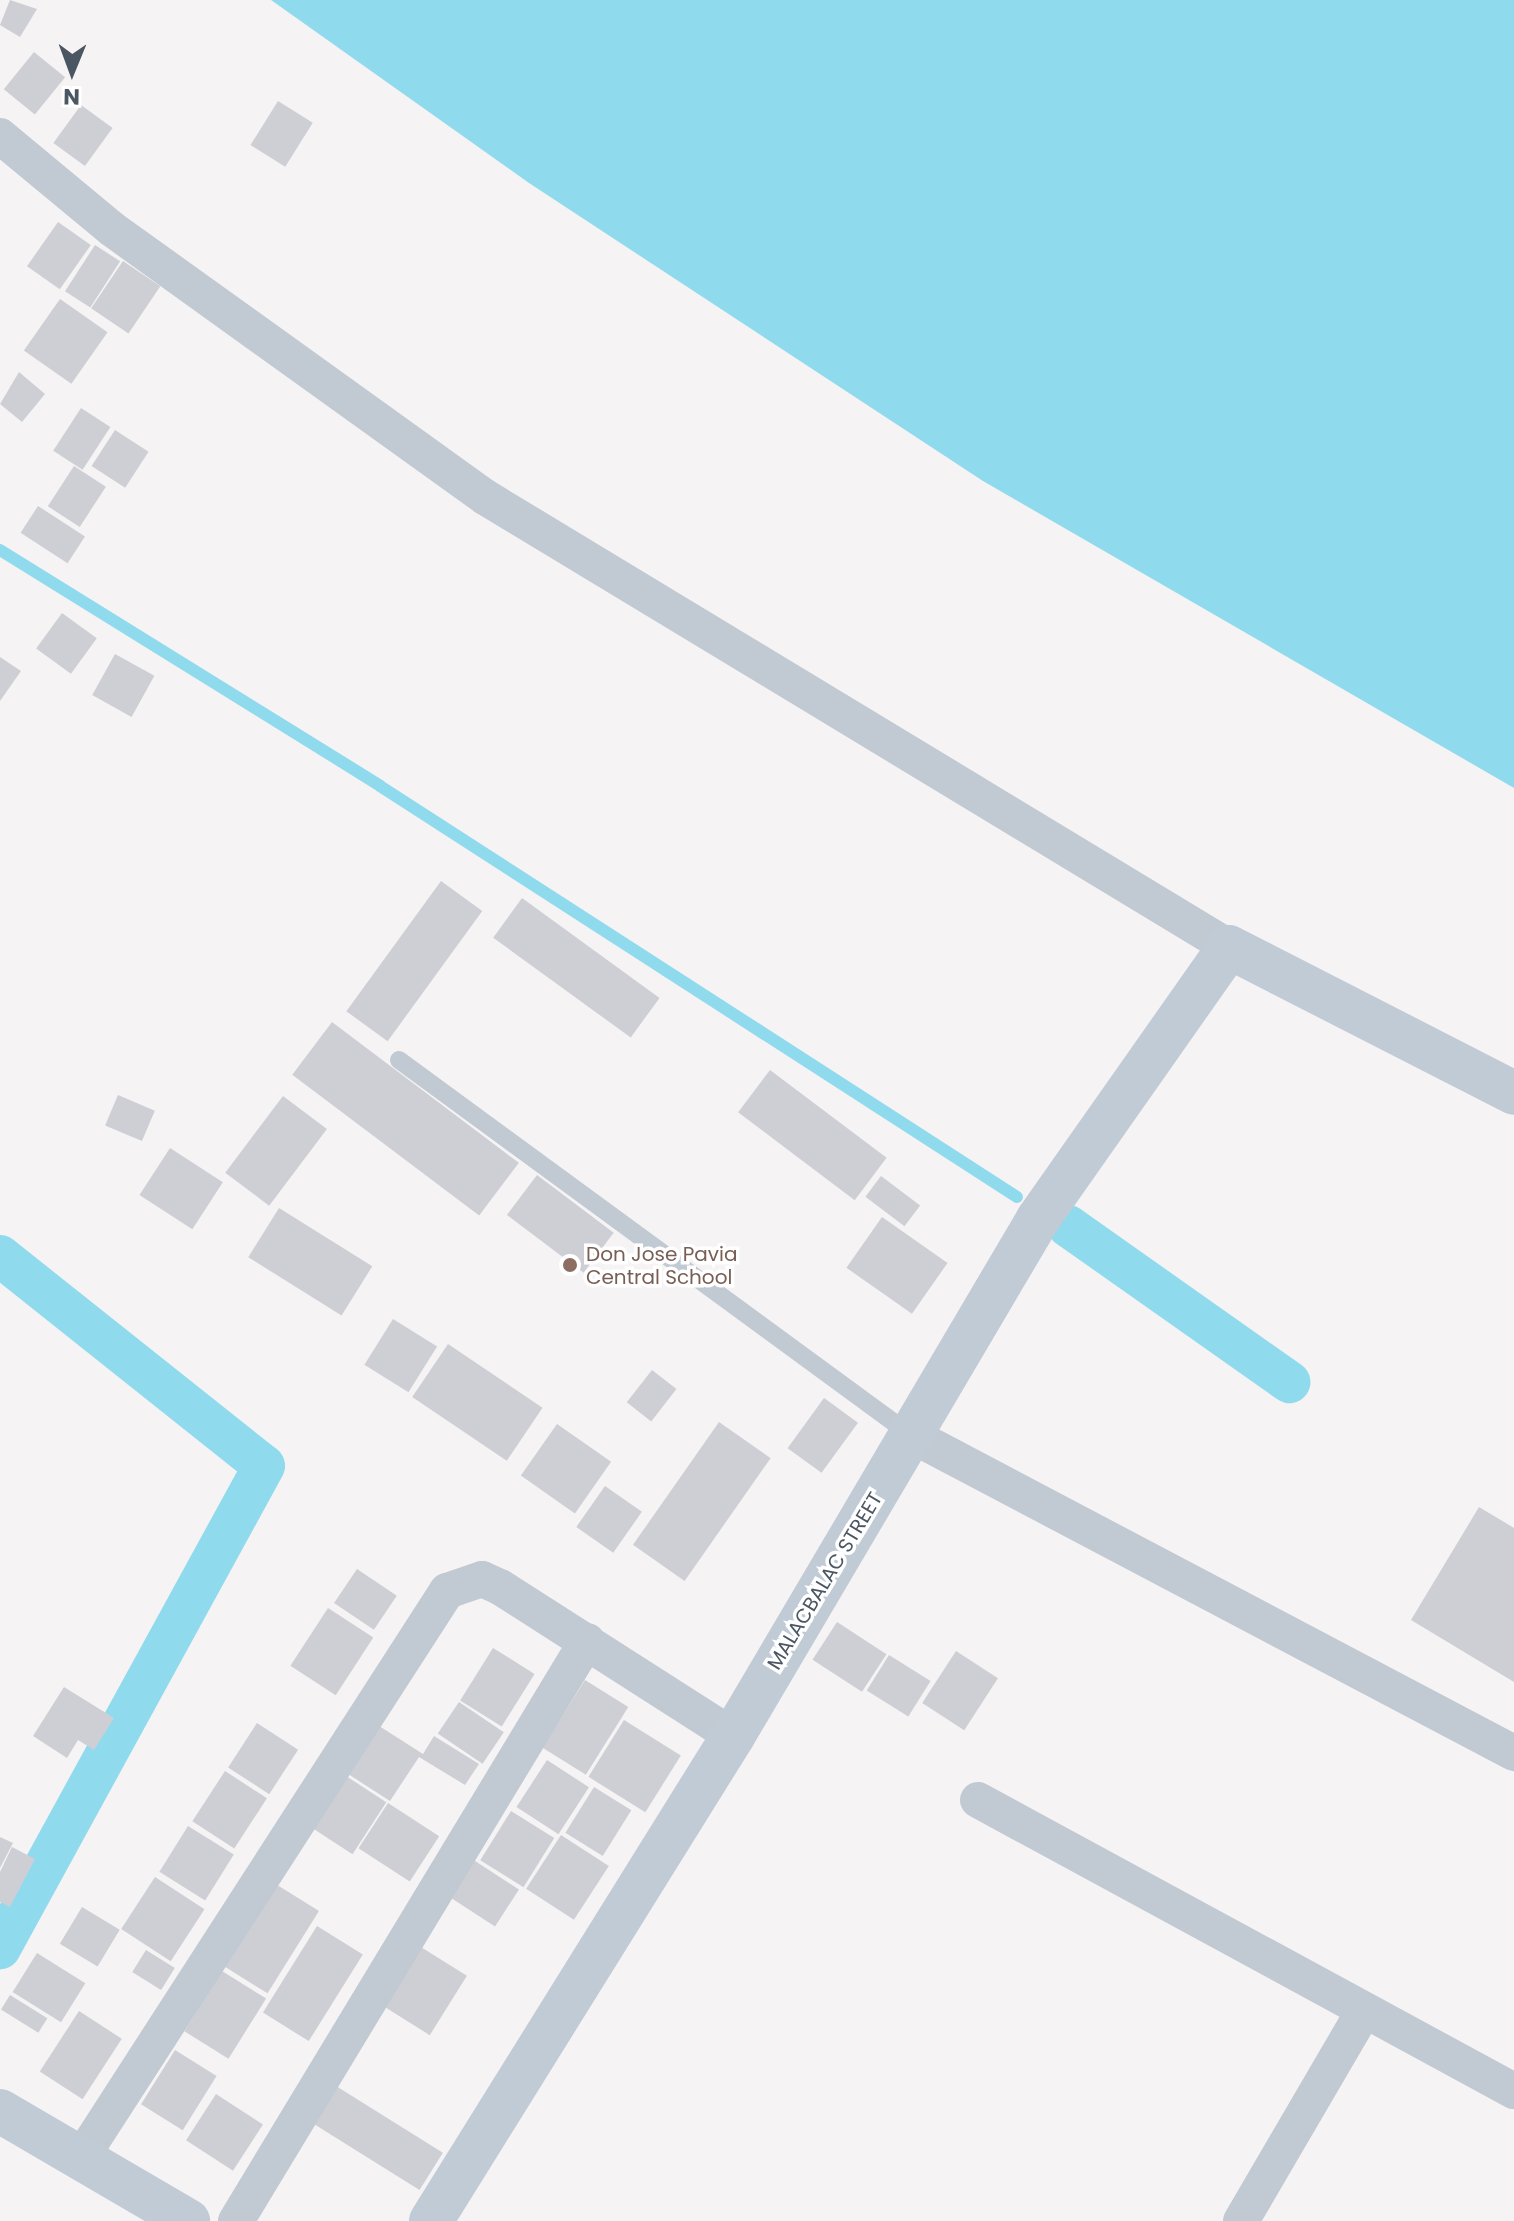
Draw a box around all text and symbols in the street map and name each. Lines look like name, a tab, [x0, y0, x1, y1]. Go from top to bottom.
north arrow	[32, 32, 112, 112]
text: N	[63, 81, 80, 112]
place label: Don Jose Pavia Central School	[586, 1242, 737, 1289]
marker: Don Jose Pavia Central School	[561, 1256, 579, 1274]
street label: MALACBALAC STREET	[762, 1488, 888, 1674]

